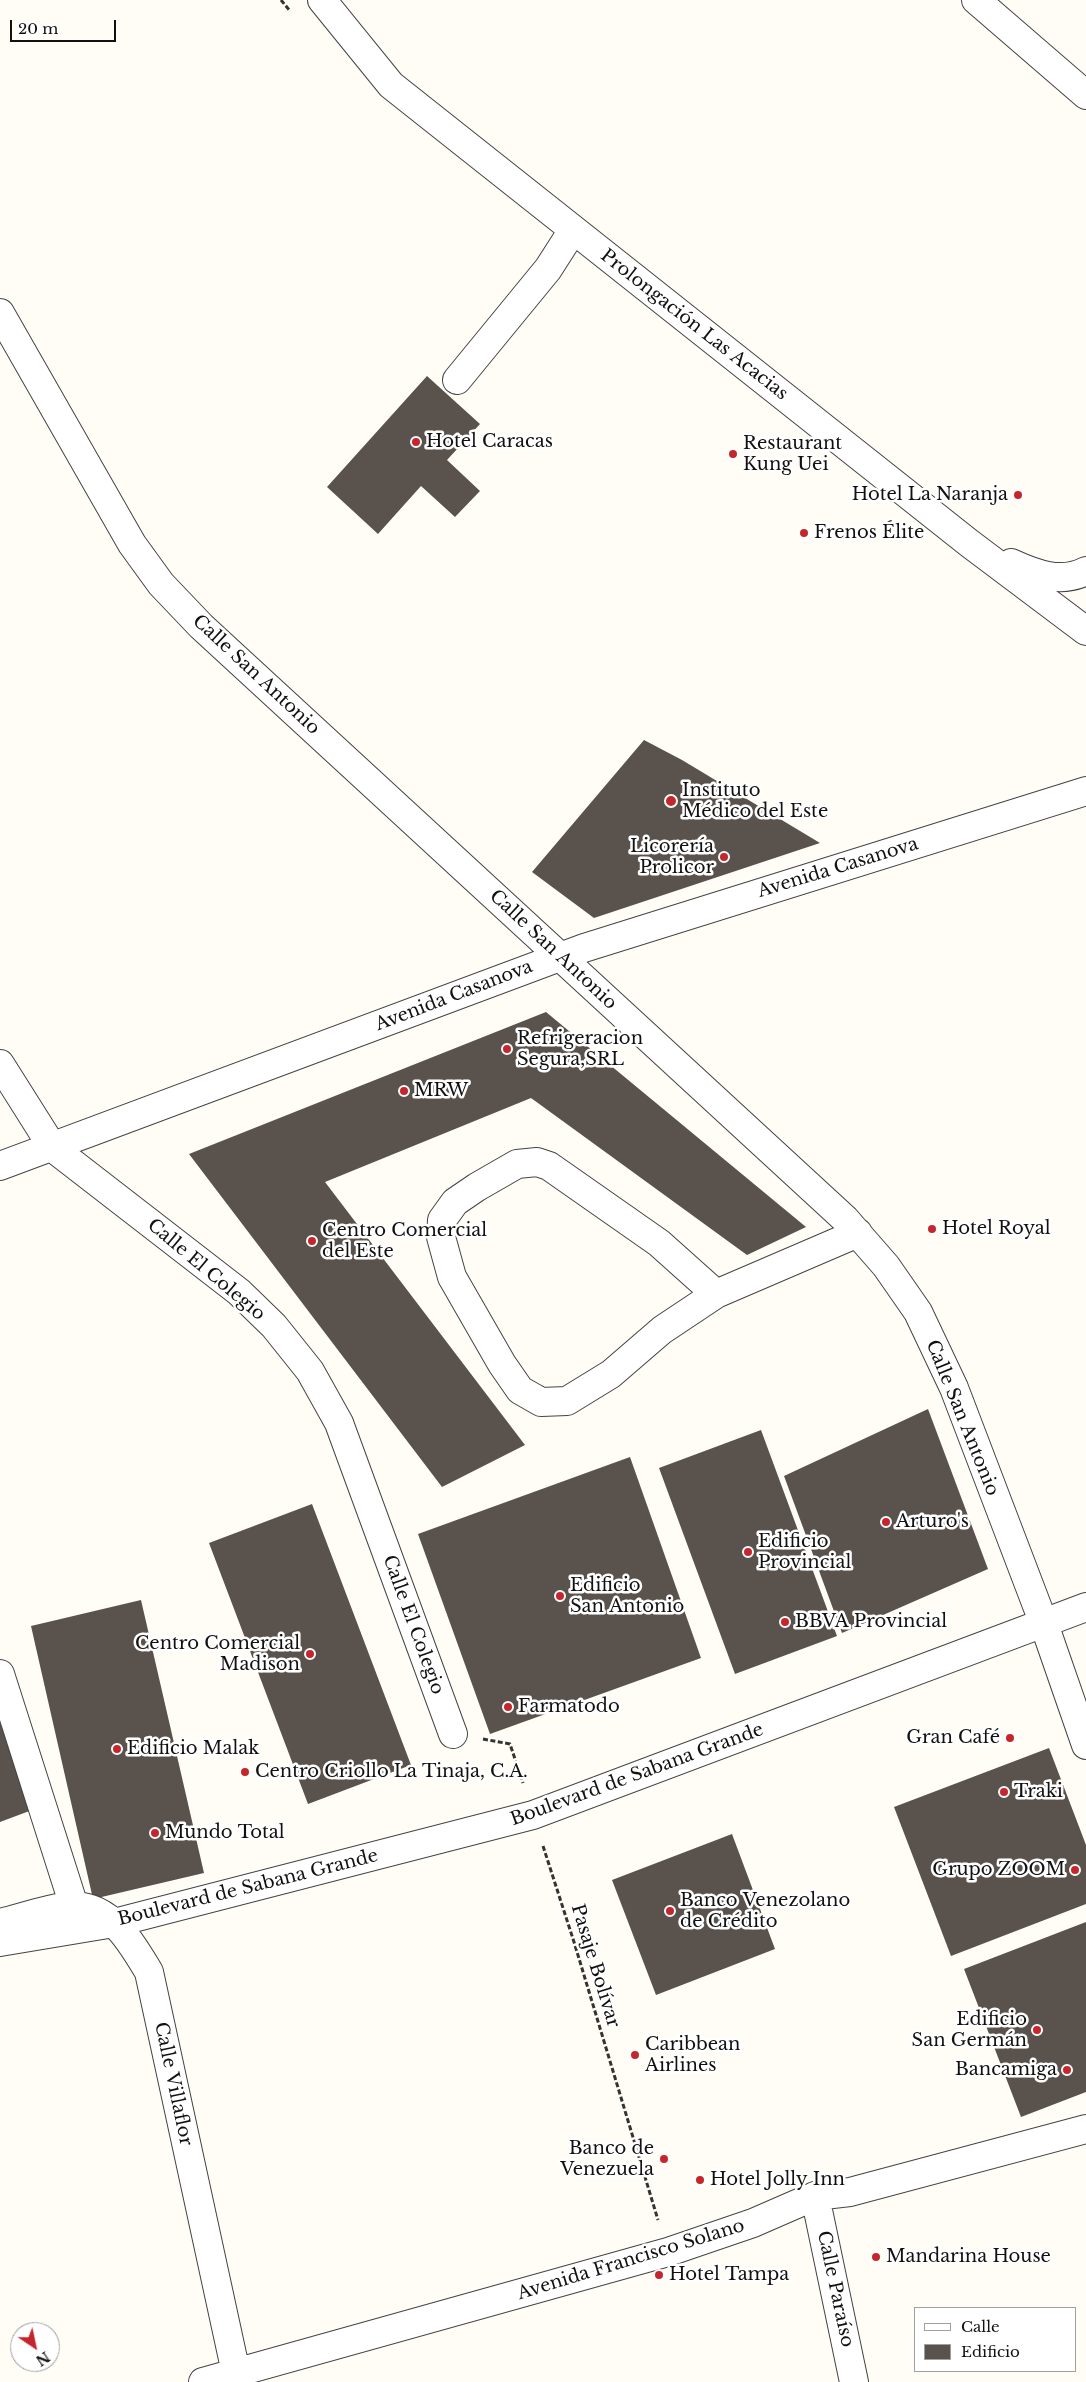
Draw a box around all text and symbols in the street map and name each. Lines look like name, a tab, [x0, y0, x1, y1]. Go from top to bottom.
scale bar	[12, 10, 119, 42]
text: 20 m	[18, 19, 58, 38]
street label: Prolongación Las Acacias	[596, 245, 792, 405]
place label: Hotel Caracas	[426, 431, 553, 453]
place label: Restaurant Kung Uei	[743, 433, 842, 476]
marker: Hotel Caracas	[410, 436, 422, 448]
marker: Restaurant Kung Uei	[727, 448, 739, 460]
place label: Hotel La Naranja	[852, 484, 1008, 506]
marker: Hotel La Naranja	[1012, 489, 1024, 501]
place label: Frenos Élite	[814, 522, 924, 544]
marker: Frenos Élite	[798, 527, 810, 539]
street label: Calle San Antonio	[188, 611, 324, 739]
place label: Instituto Médico del Este	[682, 780, 828, 822]
marker: Instituto Médico del Este	[664, 794, 678, 808]
street label: Avenida Casanova	[755, 833, 921, 903]
place label: Licorería Prolicor	[630, 836, 714, 879]
marker: Licorería Prolicor	[718, 851, 730, 863]
street label: Calle San Antonio	[485, 886, 621, 1014]
street label: Avenida Casanova	[372, 956, 536, 1036]
place label: Refrigeracion Segura,SRL	[517, 1028, 643, 1070]
marker: Refrigeracion Segura,SRL	[501, 1043, 513, 1055]
place label: MRW	[414, 1080, 468, 1102]
marker: MRW	[398, 1085, 410, 1097]
street label: Calle El Colegio	[143, 1215, 269, 1325]
place label: Hotel Royal	[942, 1218, 1051, 1240]
place label: Centro Comercial del Este	[322, 1220, 487, 1262]
marker: Hotel Royal	[926, 1223, 938, 1235]
marker: Centro Comercial del Este	[306, 1235, 318, 1247]
street label: Calle San Antonio	[921, 1337, 1003, 1499]
place label: Arturo's	[896, 1511, 969, 1533]
marker: Arturo's	[880, 1516, 892, 1528]
place label: Edificio Provincial	[758, 1531, 851, 1574]
marker: Edificio Provincial	[742, 1546, 754, 1558]
street label: Calle El Colegio	[378, 1552, 448, 1698]
place label: Edificio San Antonio	[570, 1575, 684, 1618]
marker: Edificio San Antonio	[554, 1590, 566, 1602]
place label: BBVA Provincial	[795, 1611, 947, 1633]
marker: BBVA Provincial	[779, 1616, 791, 1628]
place label: Centro Comercial Madison	[135, 1633, 300, 1676]
marker: Centro Comercial Madison	[304, 1648, 316, 1660]
place label: Farmatodo	[518, 1696, 620, 1718]
marker: Farmatodo	[502, 1701, 514, 1713]
street label: Boulevard de Sabana Grande	[508, 1719, 766, 1831]
place label: Gran Café	[906, 1727, 1000, 1749]
marker: Gran Café	[1004, 1732, 1016, 1744]
place label: Edificio Malak	[127, 1738, 259, 1760]
marker: Edificio Malak	[111, 1743, 123, 1755]
place label: Centro Criollo La Tinaja, C.A.	[255, 1761, 528, 1783]
marker: Centro Criollo La Tinaja, C.A.	[239, 1766, 251, 1778]
place label: Traki	[1014, 1781, 1063, 1803]
marker: Traki	[998, 1786, 1010, 1798]
place label: Mundo Total	[165, 1822, 285, 1844]
marker: Mundo Total	[149, 1827, 161, 1839]
street label: Boulevard de Sabana Grande	[116, 1845, 380, 1931]
place label: Grupo ZOOM	[932, 1859, 1065, 1881]
marker: Grupo ZOOM	[1069, 1864, 1081, 1876]
place label: Banco Venezolano de Crédito	[680, 1890, 850, 1932]
street label: Pasaje Bolívar	[566, 1902, 624, 2030]
marker: Banco Venezolano de Crédito	[664, 1905, 676, 1917]
place label: Edificio San Germán	[912, 2009, 1027, 2052]
street label: Calle Villaflor	[149, 2020, 197, 2148]
marker: Edificio San Germán	[1031, 2024, 1043, 2036]
place label: Caribbean Airlines	[645, 2034, 740, 2076]
marker: Caribbean Airlines	[629, 2049, 641, 2061]
place label: Bancamiga	[955, 2059, 1057, 2081]
marker: Bancamiga	[1061, 2064, 1073, 2076]
place label: Banco de Venezuela	[560, 2138, 654, 2180]
marker: Banco de Venezuela	[658, 2153, 670, 2165]
place label: Hotel Jolly Inn	[710, 2169, 845, 2191]
marker: Hotel Jolly Inn	[694, 2174, 706, 2186]
street label: Avenida Francisco Solano	[515, 2215, 747, 2305]
street label: Calle Paraíso	[812, 2229, 858, 2349]
place label: Mandarina House	[886, 2246, 1051, 2268]
marker: Mandarina House	[870, 2251, 882, 2263]
place label: Hotel Tampa	[669, 2264, 789, 2286]
marker: Hotel Tampa	[653, 2269, 665, 2281]
legend	[914, 2307, 1076, 2372]
text: Calle	[961, 2317, 1000, 2336]
north arrow	[10, 2322, 60, 2372]
text: Edificio	[961, 2342, 1020, 2361]
text: N	[32, 2347, 53, 2370]

